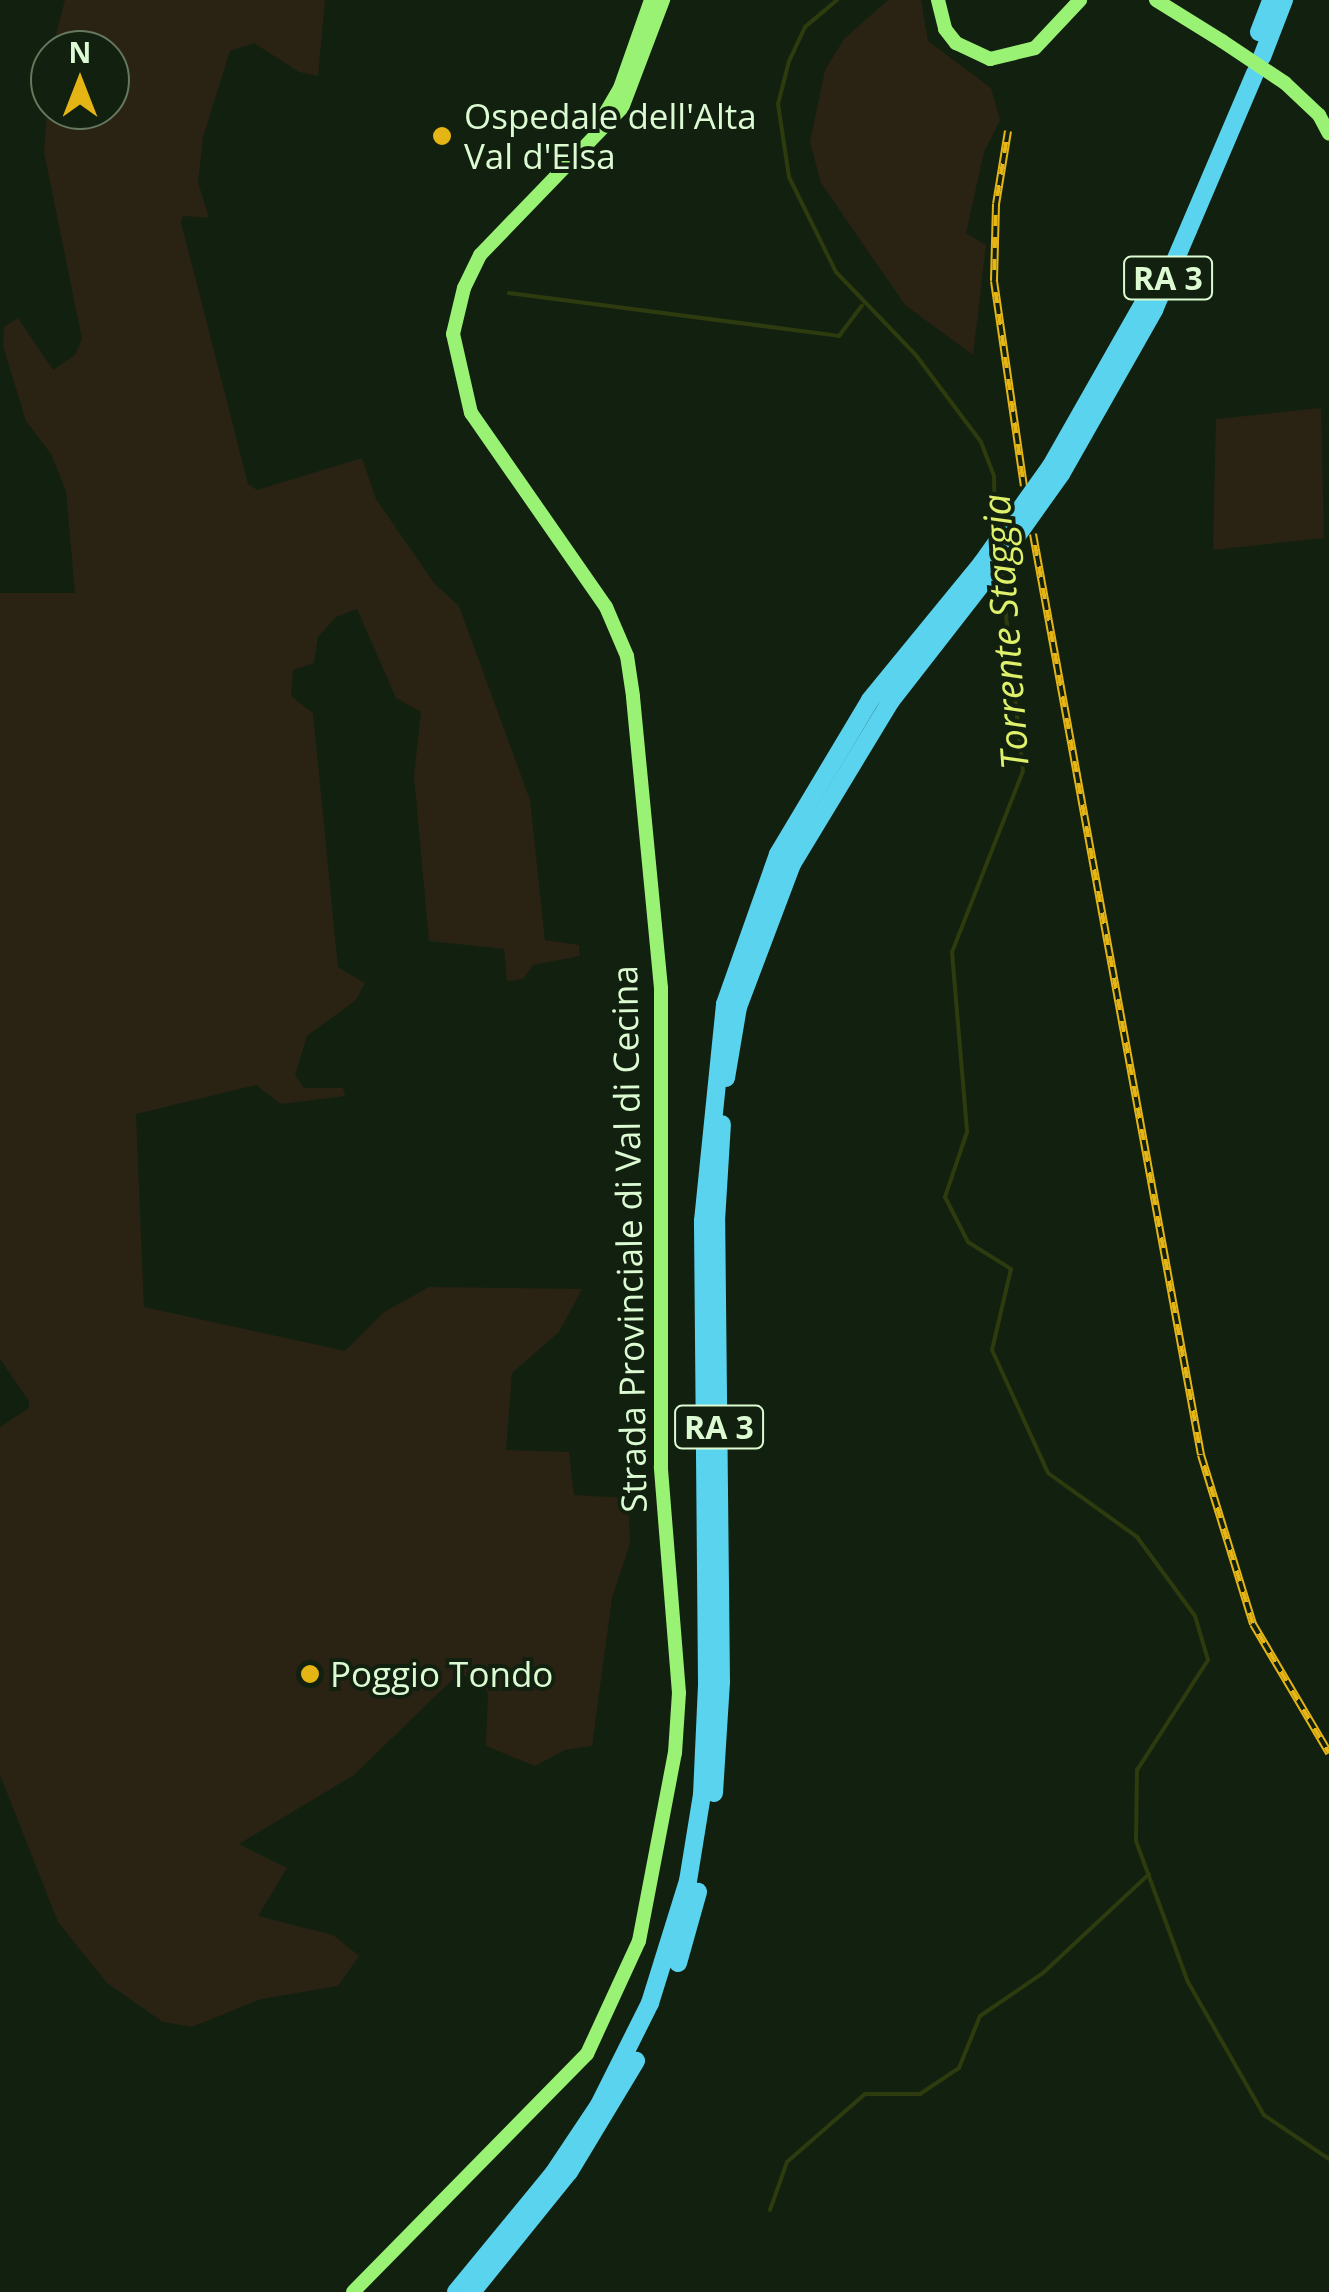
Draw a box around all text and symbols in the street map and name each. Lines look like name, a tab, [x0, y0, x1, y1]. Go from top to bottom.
north arrow	[30, 30, 130, 130]
text: N	[69, 33, 91, 71]
place label: Ospedale dell'Alta Val d'Elsa	[464, 95, 757, 177]
marker: Ospedale dell'Alta Val d'Elsa	[429, 123, 455, 149]
road number: RA 3	[1123, 251, 1213, 305]
water label: Torrente Staggia	[973, 493, 1037, 771]
street label: Strada Provinciale di Val di Cecina	[603, 965, 655, 1513]
road number: RA 3	[674, 1400, 764, 1454]
place label: Poggio Tondo	[330, 1653, 553, 1695]
marker: Poggio Tondo	[299, 1663, 321, 1685]

